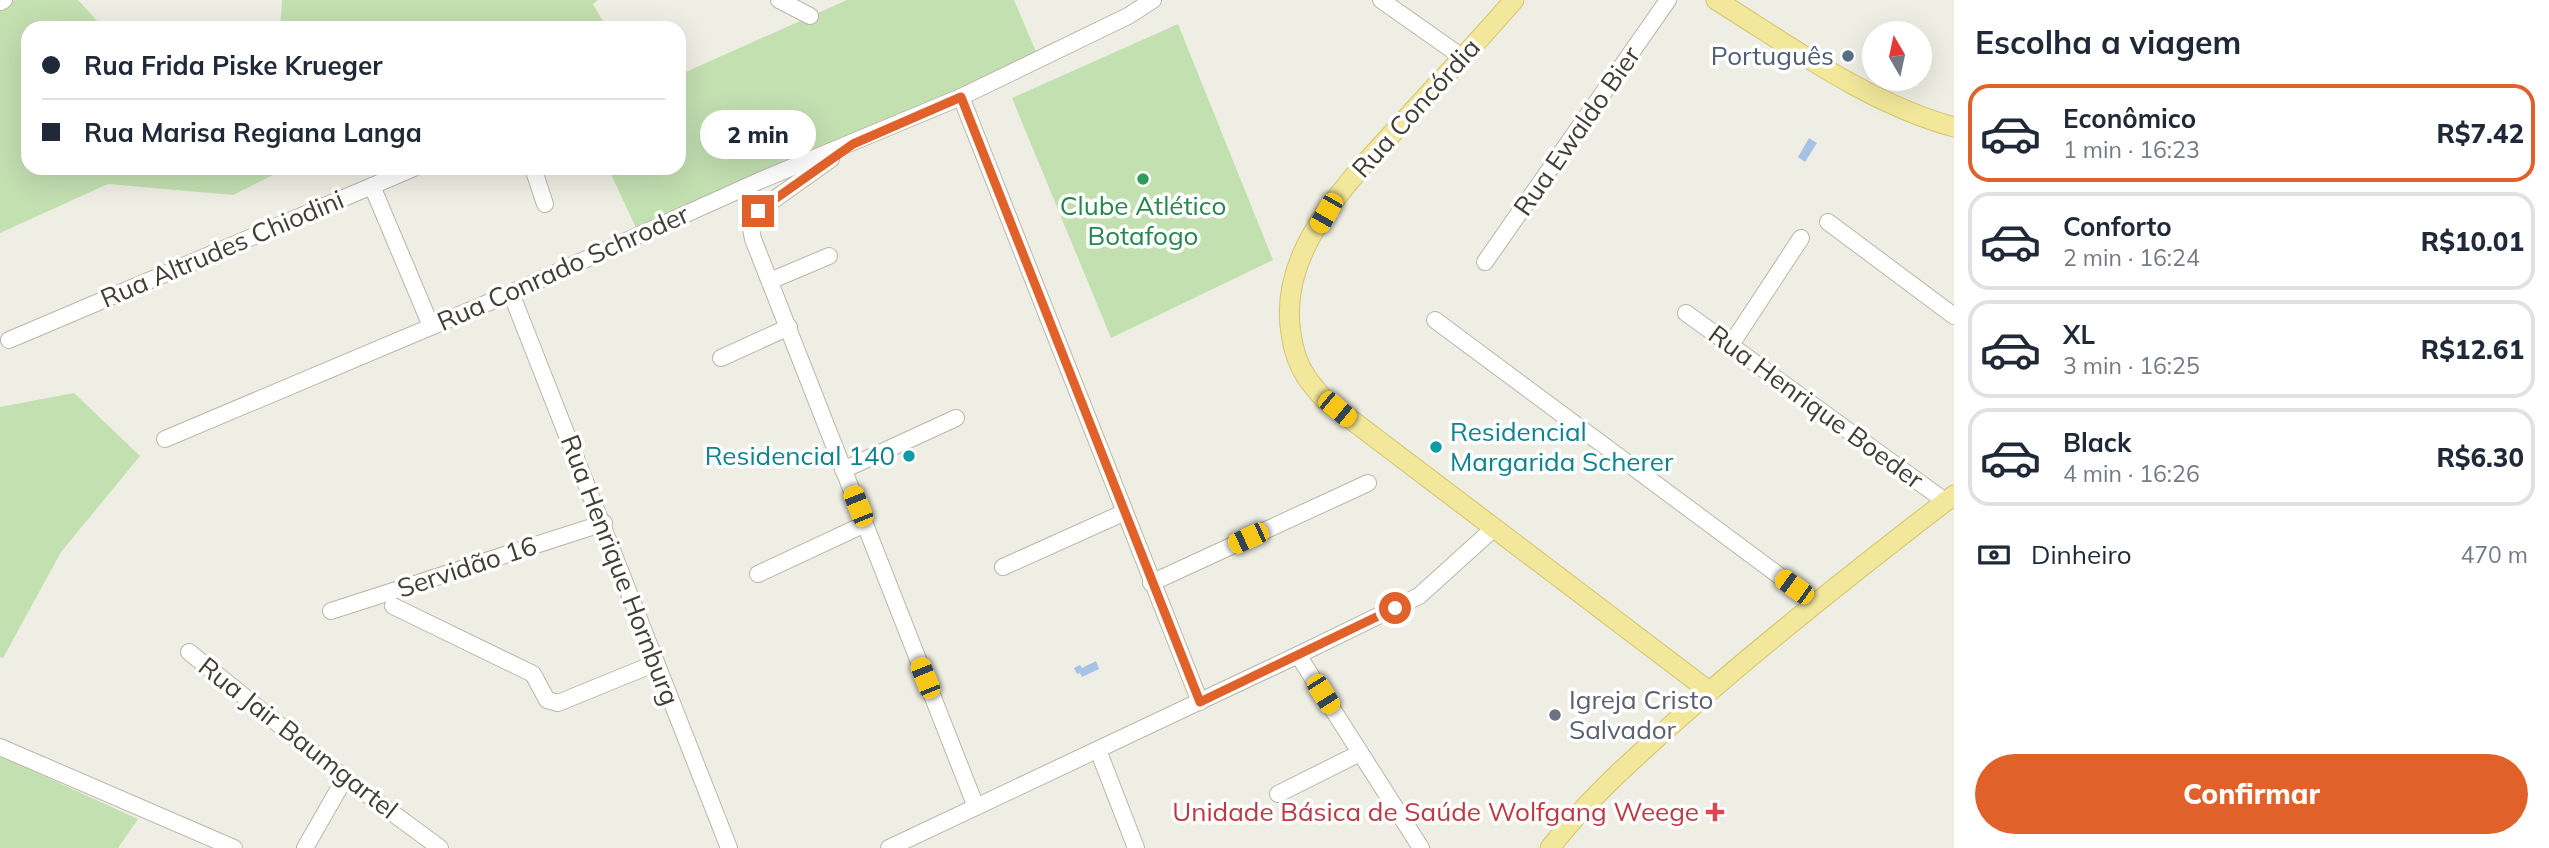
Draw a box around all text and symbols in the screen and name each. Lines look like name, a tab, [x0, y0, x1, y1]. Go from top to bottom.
north arrow	[1862, 21, 1932, 91]
map controls	[1862, 21, 1932, 91]
text: Escolha a viagem	[1975, 22, 2241, 62]
street label: Rua Concórdia	[1344, 31, 1487, 184]
street label: Rua Ewaldo Bier	[1506, 39, 1648, 222]
place label: Português	[1711, 39, 1834, 72]
marker: Português	[1840, 48, 1856, 64]
text: Rua Frida Piske Krueger	[84, 49, 382, 82]
icon: car	[1979, 102, 2042, 165]
text: Econômico	[2063, 102, 2196, 135]
callout: 2 min	[700, 110, 816, 158]
text: Rua Marisa Regiana Langa	[84, 116, 422, 149]
text: R$7.42	[2436, 117, 2524, 150]
text: 2 min	[727, 120, 789, 149]
text: 1 min · 16:23	[2063, 135, 2200, 164]
marker: Clube Atlético Botafogo	[1135, 171, 1151, 187]
street label: Rua Altrudes Chiodini	[95, 182, 348, 315]
place label: Clube Atlético Botafogo	[1060, 189, 1226, 252]
car	[1307, 190, 1346, 236]
route end	[742, 195, 774, 227]
street label: Rua Conrado Schroder	[432, 197, 694, 338]
icon: car	[1979, 210, 2042, 273]
text: Conforto	[2063, 210, 2172, 243]
text: R$10.01	[2421, 225, 2524, 258]
text: 2 min · 16:24	[2063, 243, 2200, 272]
street label: Rua Henrique Boeder	[1702, 318, 1931, 496]
icon: car	[1979, 318, 2042, 381]
text: XL	[2063, 318, 2095, 351]
text: R$12.61	[2421, 333, 2524, 366]
text: 3 min · 16:25	[2063, 351, 2200, 380]
car	[1315, 387, 1360, 431]
place label: Residencial Margarida Scherer	[1450, 415, 1674, 478]
icon: car	[1979, 426, 2042, 489]
text: Black	[2063, 426, 2131, 459]
street label: Rua Henrique Hornburg	[554, 430, 687, 710]
place label: Residencial 140	[705, 439, 895, 472]
marker: Residencial Margarida Scherer	[1428, 439, 1444, 455]
text: R$6.30	[2436, 441, 2524, 474]
marker: Residencial 140	[901, 448, 917, 464]
text: 4 min · 16:26	[2063, 459, 2200, 488]
car	[841, 483, 876, 529]
car	[1225, 520, 1272, 556]
street label: Servidão 16	[393, 528, 541, 605]
icon: cash	[1975, 536, 2013, 574]
text: Dinheiro	[2031, 538, 2132, 571]
text: 470 m	[2460, 540, 2528, 569]
car	[1771, 566, 1818, 608]
route start	[1379, 592, 1411, 624]
street label: Rua Jair Baumgartel	[192, 650, 405, 826]
car	[908, 655, 943, 701]
car	[1303, 671, 1344, 717]
place label: Igreja Cristo Salvador	[1569, 683, 1713, 746]
marker: Igreja Cristo Salvador	[1547, 707, 1563, 723]
button: Confirmar	[1975, 754, 2528, 834]
place label: Unidade Básica de Saúde Wolfgang Weege	[1172, 795, 1699, 828]
marker: Unidade Básica de Saúde Wolfgang Weege	[1705, 802, 1725, 822]

